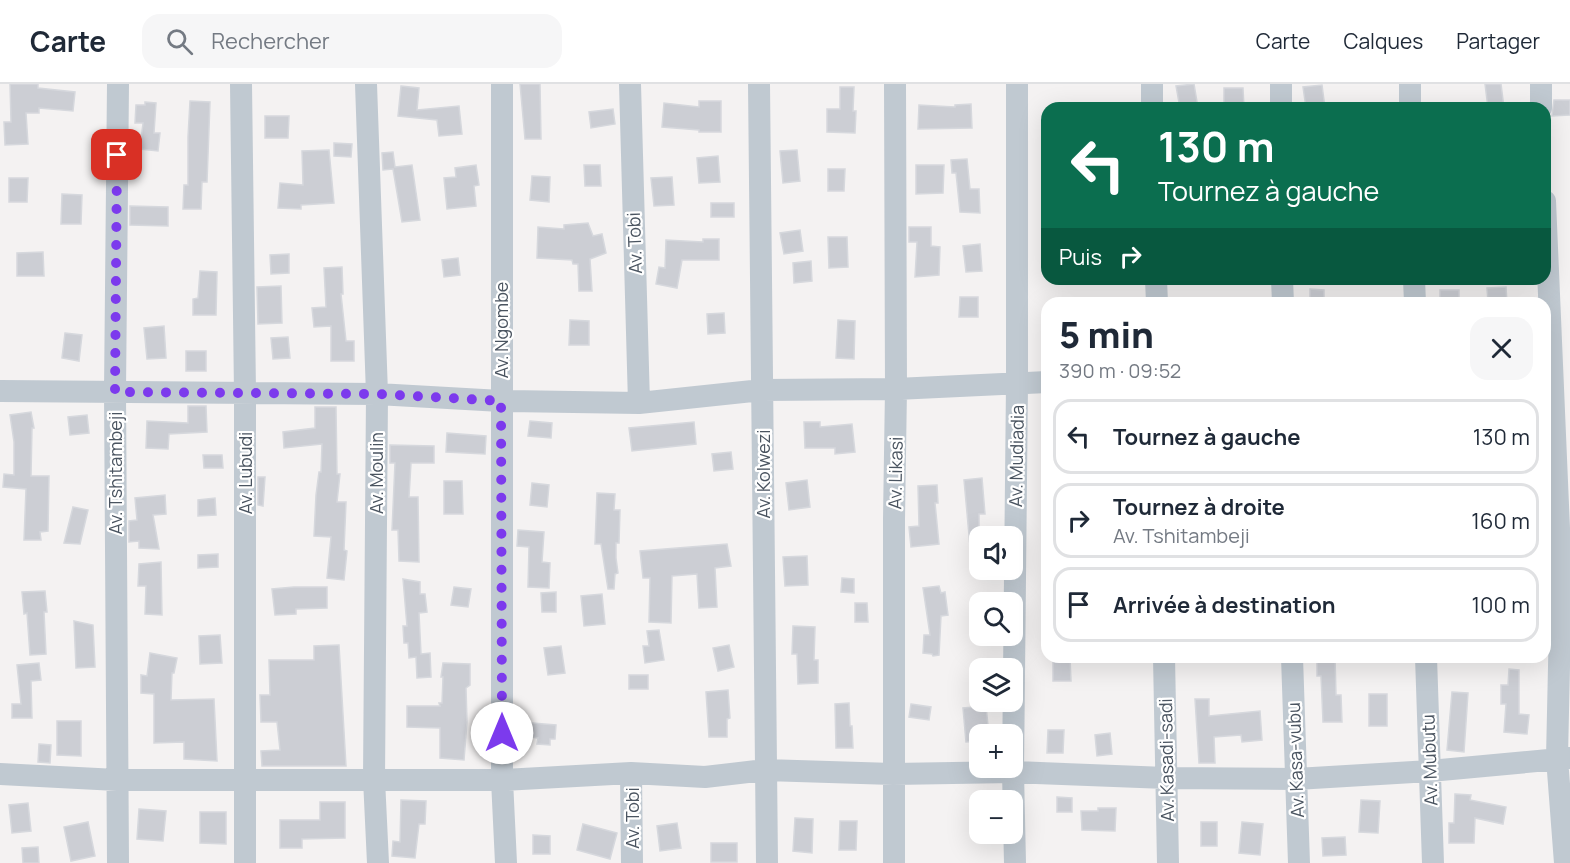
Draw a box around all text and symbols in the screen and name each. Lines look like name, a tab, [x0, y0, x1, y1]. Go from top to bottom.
search box	[142, 14, 562, 68]
text: Carte	[30, 22, 106, 60]
icon: search	[163, 25, 196, 58]
text: Rechercher	[211, 26, 330, 56]
text: Carte	[1256, 27, 1310, 55]
text: Calques	[1343, 27, 1423, 55]
text: Partager	[1456, 27, 1540, 55]
text: 130 m	[1158, 117, 1275, 175]
icon: left	[1059, 126, 1137, 204]
pin	[91, 129, 142, 180]
icon: arrive	[100, 138, 133, 171]
text: Tournez à gauche	[1158, 172, 1379, 209]
street label: Av. Tobi	[621, 212, 647, 274]
icon: right	[1114, 240, 1147, 273]
text: Puis	[1059, 242, 1102, 272]
street label: Av. Ngombe	[489, 282, 513, 378]
text: 5 min	[1059, 310, 1154, 359]
button: close	[1470, 317, 1533, 380]
text: 390 m · 09:52	[1059, 357, 1181, 384]
street label: Av. Mudiadia	[1003, 405, 1029, 507]
street label: Av. Tshitambeji	[103, 412, 127, 534]
icon: left	[1062, 420, 1095, 453]
text: Tournez à gauche	[1113, 422, 1300, 452]
text: 130 m	[1473, 422, 1530, 452]
street label: Av. Kolwezi	[751, 429, 775, 519]
street label: Av. Lubudi	[233, 432, 257, 514]
street label: Av. Moulin	[364, 432, 388, 514]
street label: Av. Likasi	[882, 437, 908, 509]
text: Tournez à droite	[1113, 492, 1285, 522]
icon: right	[1062, 504, 1095, 537]
text: 160 m	[1471, 506, 1530, 536]
text: Av. Tshitambeji	[1113, 522, 1250, 549]
map controls	[969, 526, 1023, 844]
button: sound	[969, 526, 1023, 580]
icon: arrive	[1062, 588, 1095, 621]
text: Arrivée à destination	[1113, 590, 1336, 620]
text: 100 m	[1472, 590, 1530, 620]
button: search	[969, 592, 1023, 646]
button: layers	[969, 658, 1023, 712]
street label: Av. Kasadi-sadi	[1153, 698, 1179, 822]
position arrow	[470, 701, 534, 765]
street label: Av. Kasa-vubu	[1281, 702, 1309, 818]
street label: Av. Mubutu	[1415, 714, 1443, 806]
button: +	[969, 724, 1023, 778]
street label: Av. Tobi	[620, 787, 644, 849]
button: −	[969, 790, 1023, 844]

